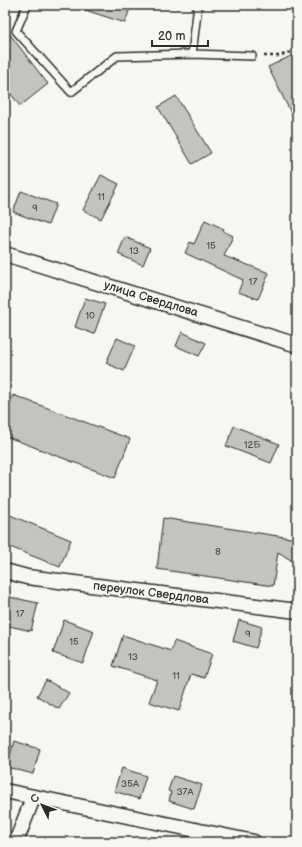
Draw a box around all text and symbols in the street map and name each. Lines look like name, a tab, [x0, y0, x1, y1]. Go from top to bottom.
scale bar	[152, 22, 208, 48]
text: 20 m	[158, 29, 185, 44]
house number: 11	[97, 191, 105, 203]
house number: 9	[32, 202, 38, 214]
house number: 15	[206, 240, 216, 252]
house number: 13	[129, 245, 139, 257]
house number: 17	[249, 276, 257, 288]
street label: улица Свердлова	[102, 278, 200, 320]
house number: 10	[85, 310, 95, 322]
house number: 12Б	[244, 439, 260, 451]
house number: 8	[215, 546, 221, 558]
street label: переулок Свердлова	[92, 578, 210, 608]
house number: 17	[16, 608, 24, 620]
house number: 9	[245, 628, 251, 640]
house number: 15	[69, 636, 79, 648]
house number: 13	[128, 651, 138, 663]
house number: 11	[172, 670, 180, 682]
house number: 35А	[121, 778, 140, 790]
north arrow	[22, 785, 62, 825]
house number: 37А	[176, 786, 194, 798]
text: С	[28, 791, 43, 806]

